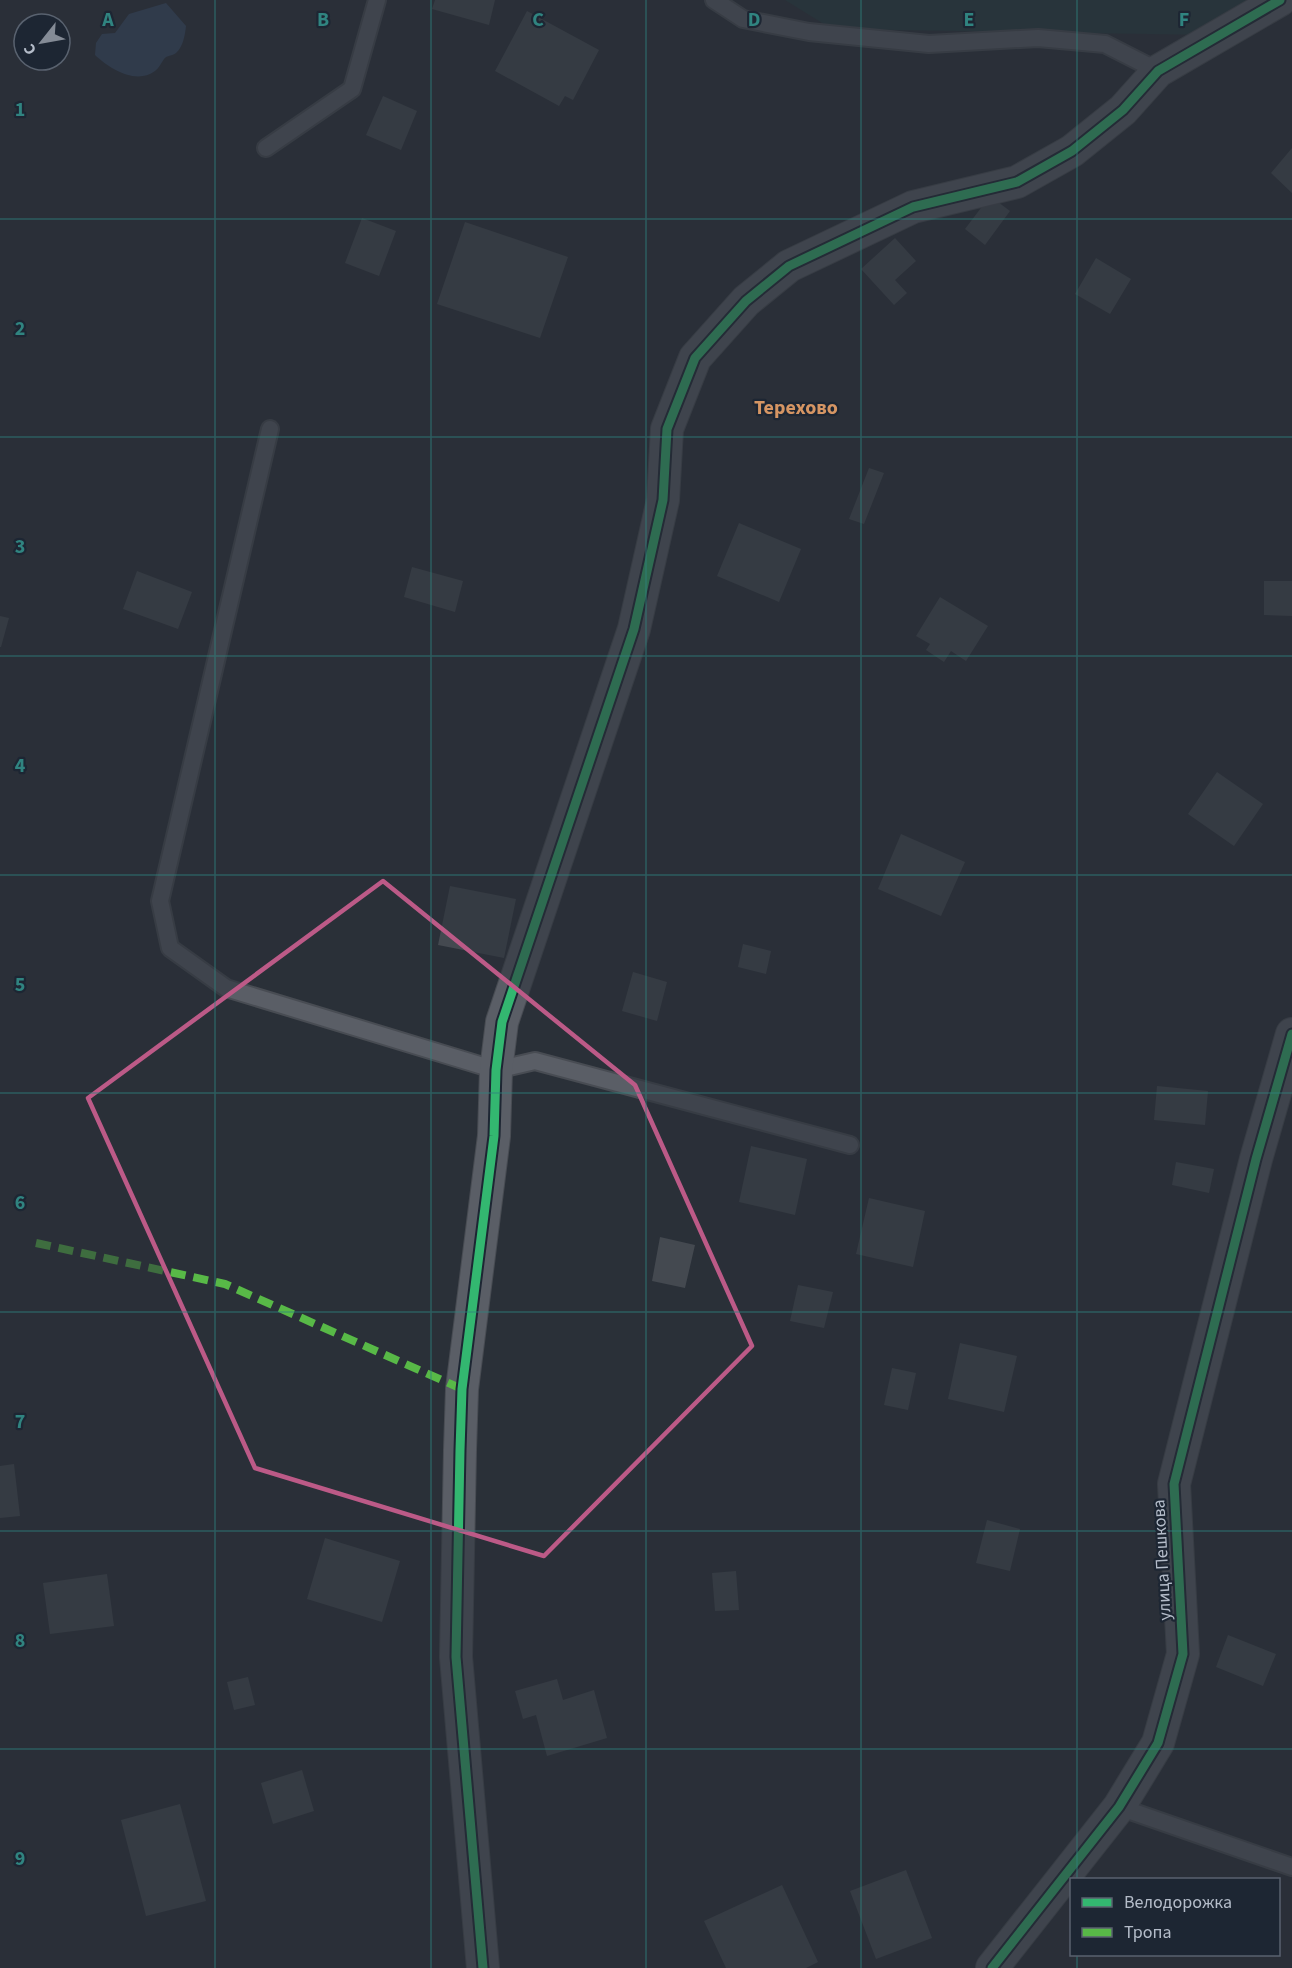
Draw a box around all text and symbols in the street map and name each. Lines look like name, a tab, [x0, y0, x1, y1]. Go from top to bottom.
text: A	[101, 6, 114, 34]
text: B	[317, 6, 329, 34]
text: C	[532, 6, 544, 34]
text: D	[748, 6, 760, 34]
text: E	[964, 6, 974, 34]
text: F	[1179, 6, 1189, 34]
north arrow	[12, 12, 72, 72]
text: С	[18, 40, 42, 59]
text: 1	[15, 96, 25, 124]
text: 2	[15, 315, 25, 343]
district label: Терехово	[754, 394, 838, 422]
text: 3	[15, 533, 25, 561]
text: 4	[15, 752, 26, 780]
text: 5	[15, 971, 25, 999]
text: 6	[15, 1189, 25, 1217]
text: 7	[15, 1408, 25, 1436]
street label: улица Пешкова	[1146, 1499, 1178, 1621]
text: 8	[15, 1627, 25, 1655]
text: 9	[15, 1845, 25, 1873]
legend	[1070, 1878, 1280, 1956]
text: Велодорожка	[1124, 1890, 1232, 1915]
text: Тропа	[1124, 1920, 1172, 1945]

